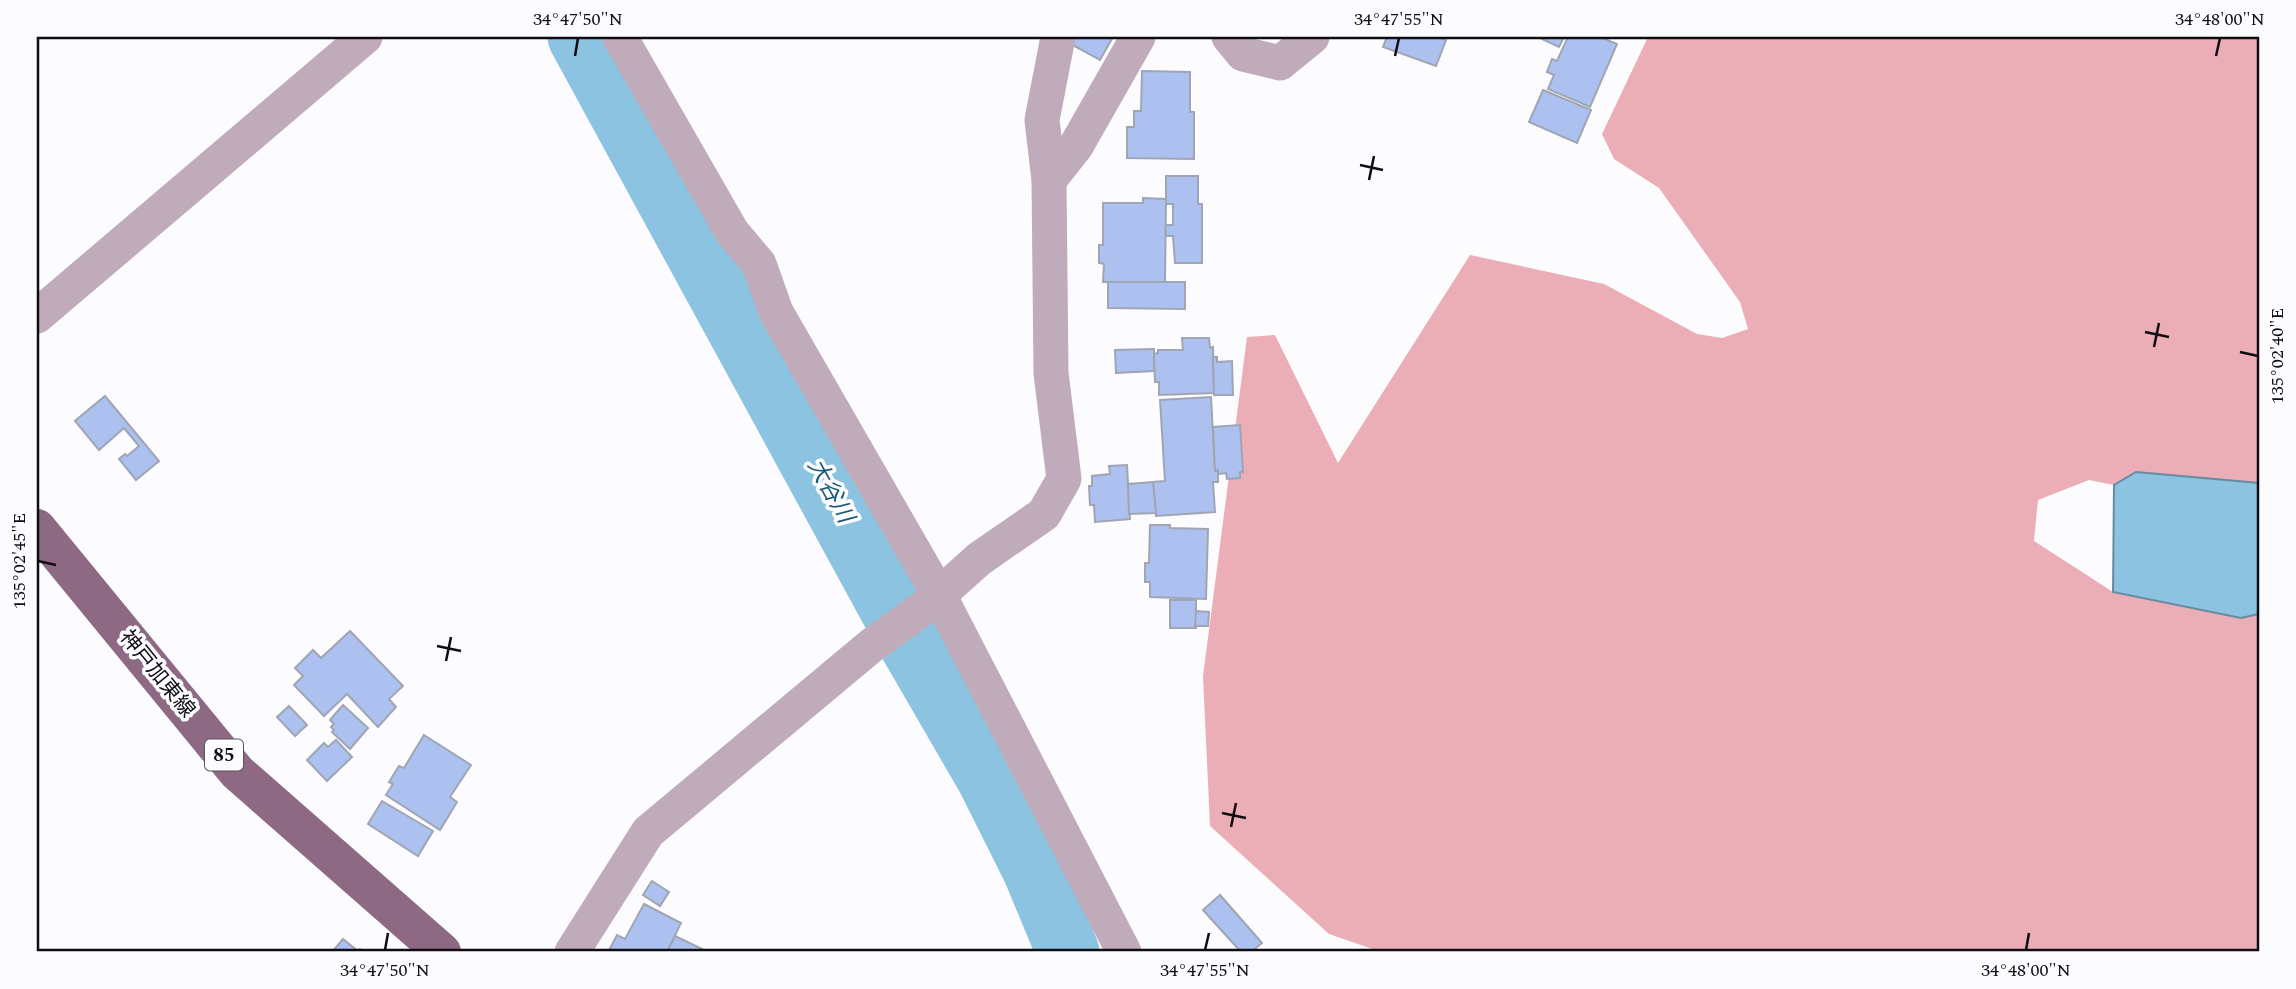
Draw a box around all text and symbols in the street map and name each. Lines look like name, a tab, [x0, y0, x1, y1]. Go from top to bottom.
text: 34°47'50"N	[533, 6, 623, 33]
text: 34°47'55"N	[1354, 6, 1444, 33]
text: 34°48'00"N	[2175, 6, 2265, 33]
text: 135°02'40"E	[2264, 308, 2291, 404]
water label: 大谷川	[798, 452, 863, 532]
text: 135°02'45"E	[6, 513, 33, 609]
street label: 神戸加東線	[112, 623, 202, 725]
road number: 85	[205, 740, 243, 770]
text: 34°47'50"N	[340, 957, 430, 984]
text: 34°47'55"N	[1160, 957, 1250, 984]
text: 34°48'00"N	[1981, 957, 2071, 984]

